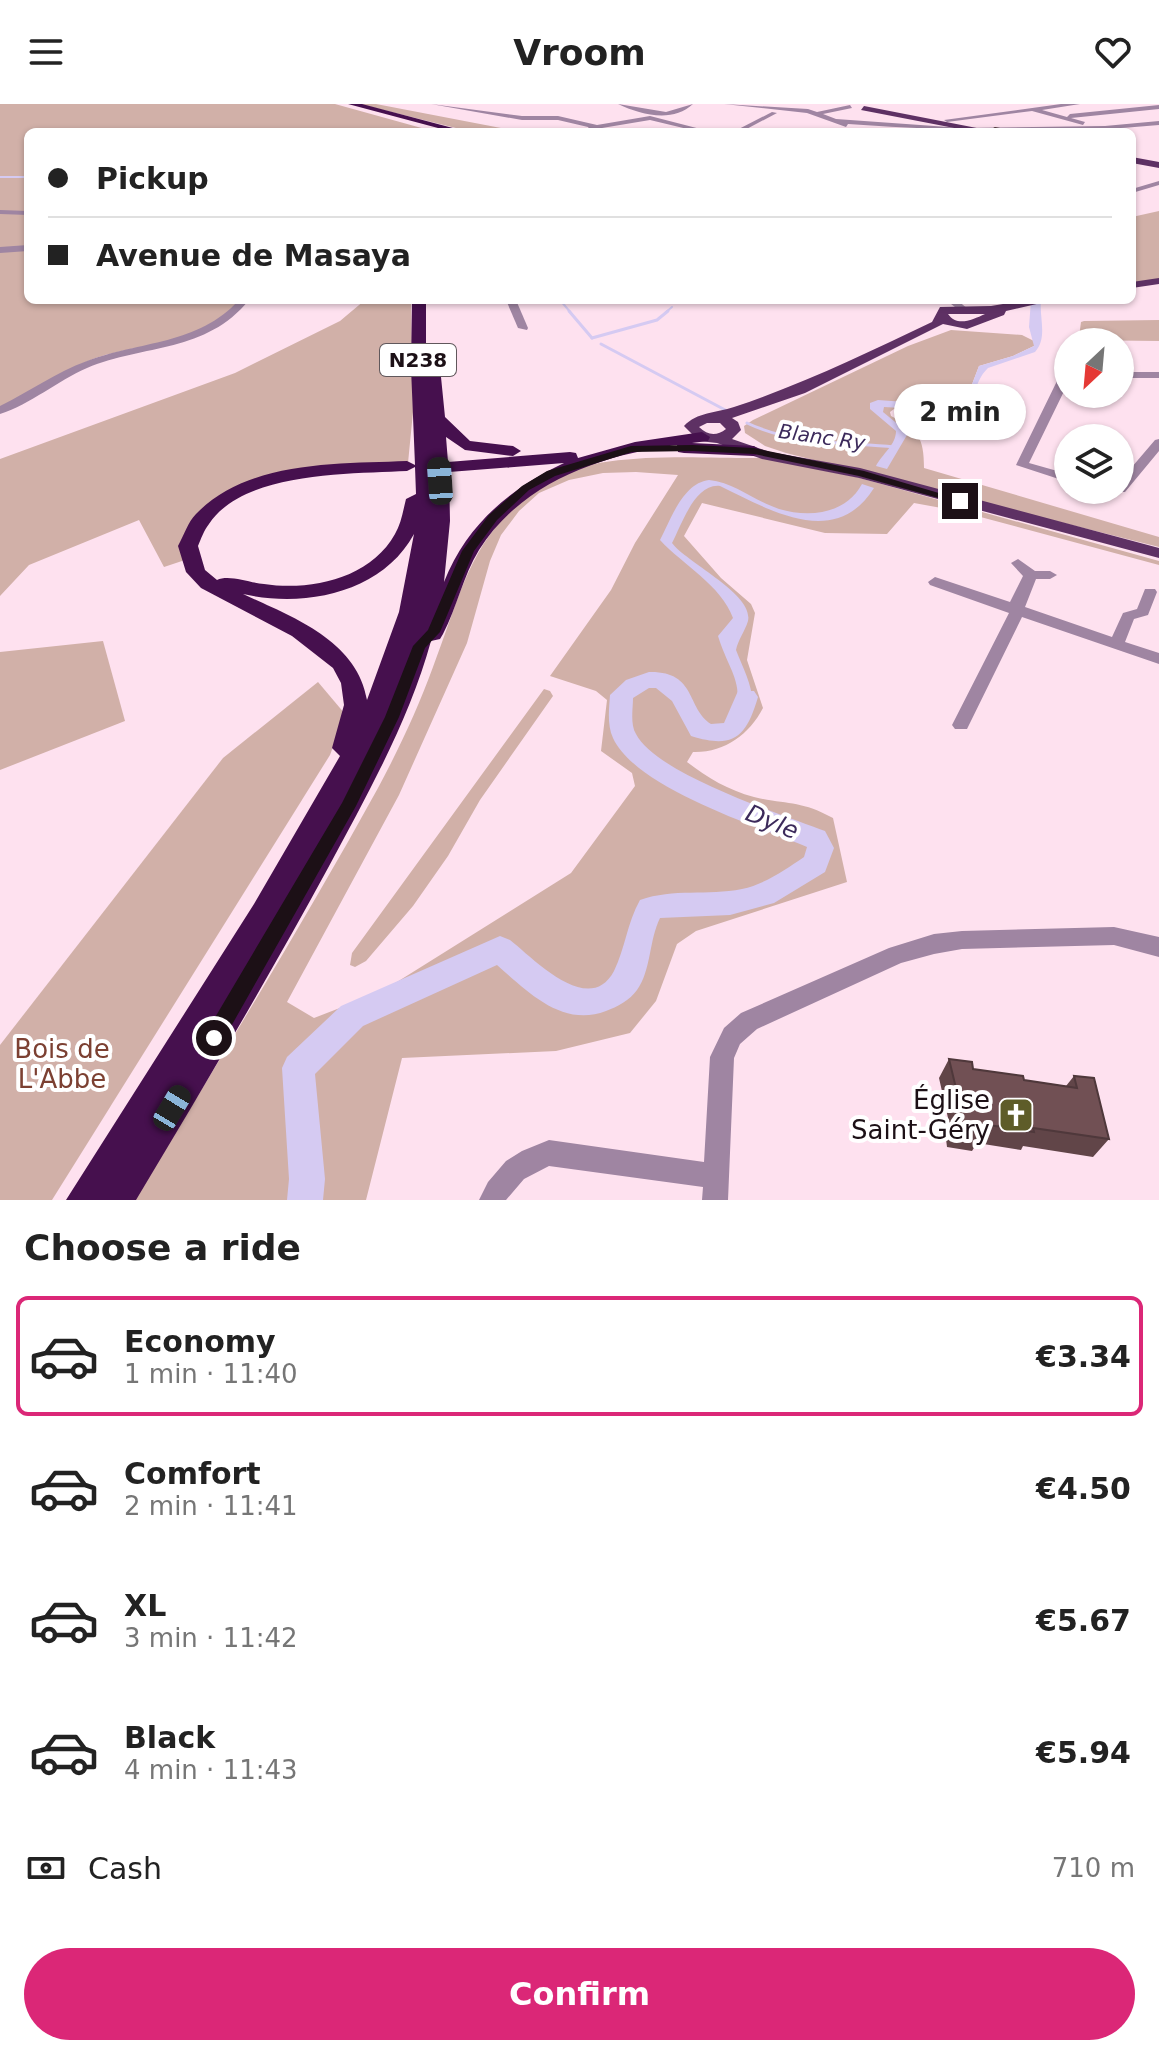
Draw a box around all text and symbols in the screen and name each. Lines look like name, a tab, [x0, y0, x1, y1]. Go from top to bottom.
icon: menu	[24, 30, 68, 74]
icon: heart	[1091, 30, 1135, 74]
text: Vroom	[513, 32, 646, 73]
text: Pickup	[96, 161, 209, 196]
text: Avenue de Masaya	[96, 238, 411, 273]
north arrow	[1054, 328, 1134, 408]
map controls	[1054, 328, 1134, 504]
road number: N238	[380, 344, 456, 376]
callout: 2 min	[894, 385, 1026, 441]
text: 2 min	[919, 397, 1001, 427]
water label: Blanc Ry	[777, 419, 868, 455]
button: layers	[1054, 424, 1134, 504]
car	[426, 456, 454, 506]
route end	[942, 483, 978, 519]
water label: Dyle	[742, 799, 802, 845]
route start	[196, 1020, 232, 1056]
park label: Bois de L'Abbe	[14, 1034, 110, 1094]
car	[149, 1081, 195, 1135]
place label: Église Saint-Géry	[851, 1084, 990, 1145]
church icon: Église Saint-Géry	[997, 1096, 1035, 1134]
text: Choose a ride	[24, 1227, 301, 1268]
icon: car	[28, 1320, 100, 1392]
text: Economy	[124, 1324, 276, 1359]
text: €3.34	[1036, 1339, 1131, 1374]
text: 1 min · 11:40	[124, 1359, 298, 1389]
icon: car	[28, 1452, 100, 1524]
text: Comfort	[124, 1456, 261, 1491]
text: €4.50	[1036, 1471, 1131, 1506]
text: 2 min · 11:41	[124, 1491, 298, 1521]
icon: car	[28, 1584, 100, 1656]
text: XL	[124, 1588, 166, 1623]
text: €5.67	[1036, 1603, 1131, 1638]
text: 3 min · 11:42	[124, 1623, 298, 1653]
icon: car	[28, 1716, 100, 1788]
text: Black	[124, 1720, 215, 1755]
text: €5.94	[1036, 1735, 1131, 1770]
text: 4 min · 11:43	[124, 1755, 298, 1785]
icon: cash	[24, 1846, 68, 1890]
text: Cash	[88, 1851, 162, 1886]
text: 710 m	[1052, 1853, 1135, 1883]
button: Confirm	[24, 1948, 1135, 2040]

